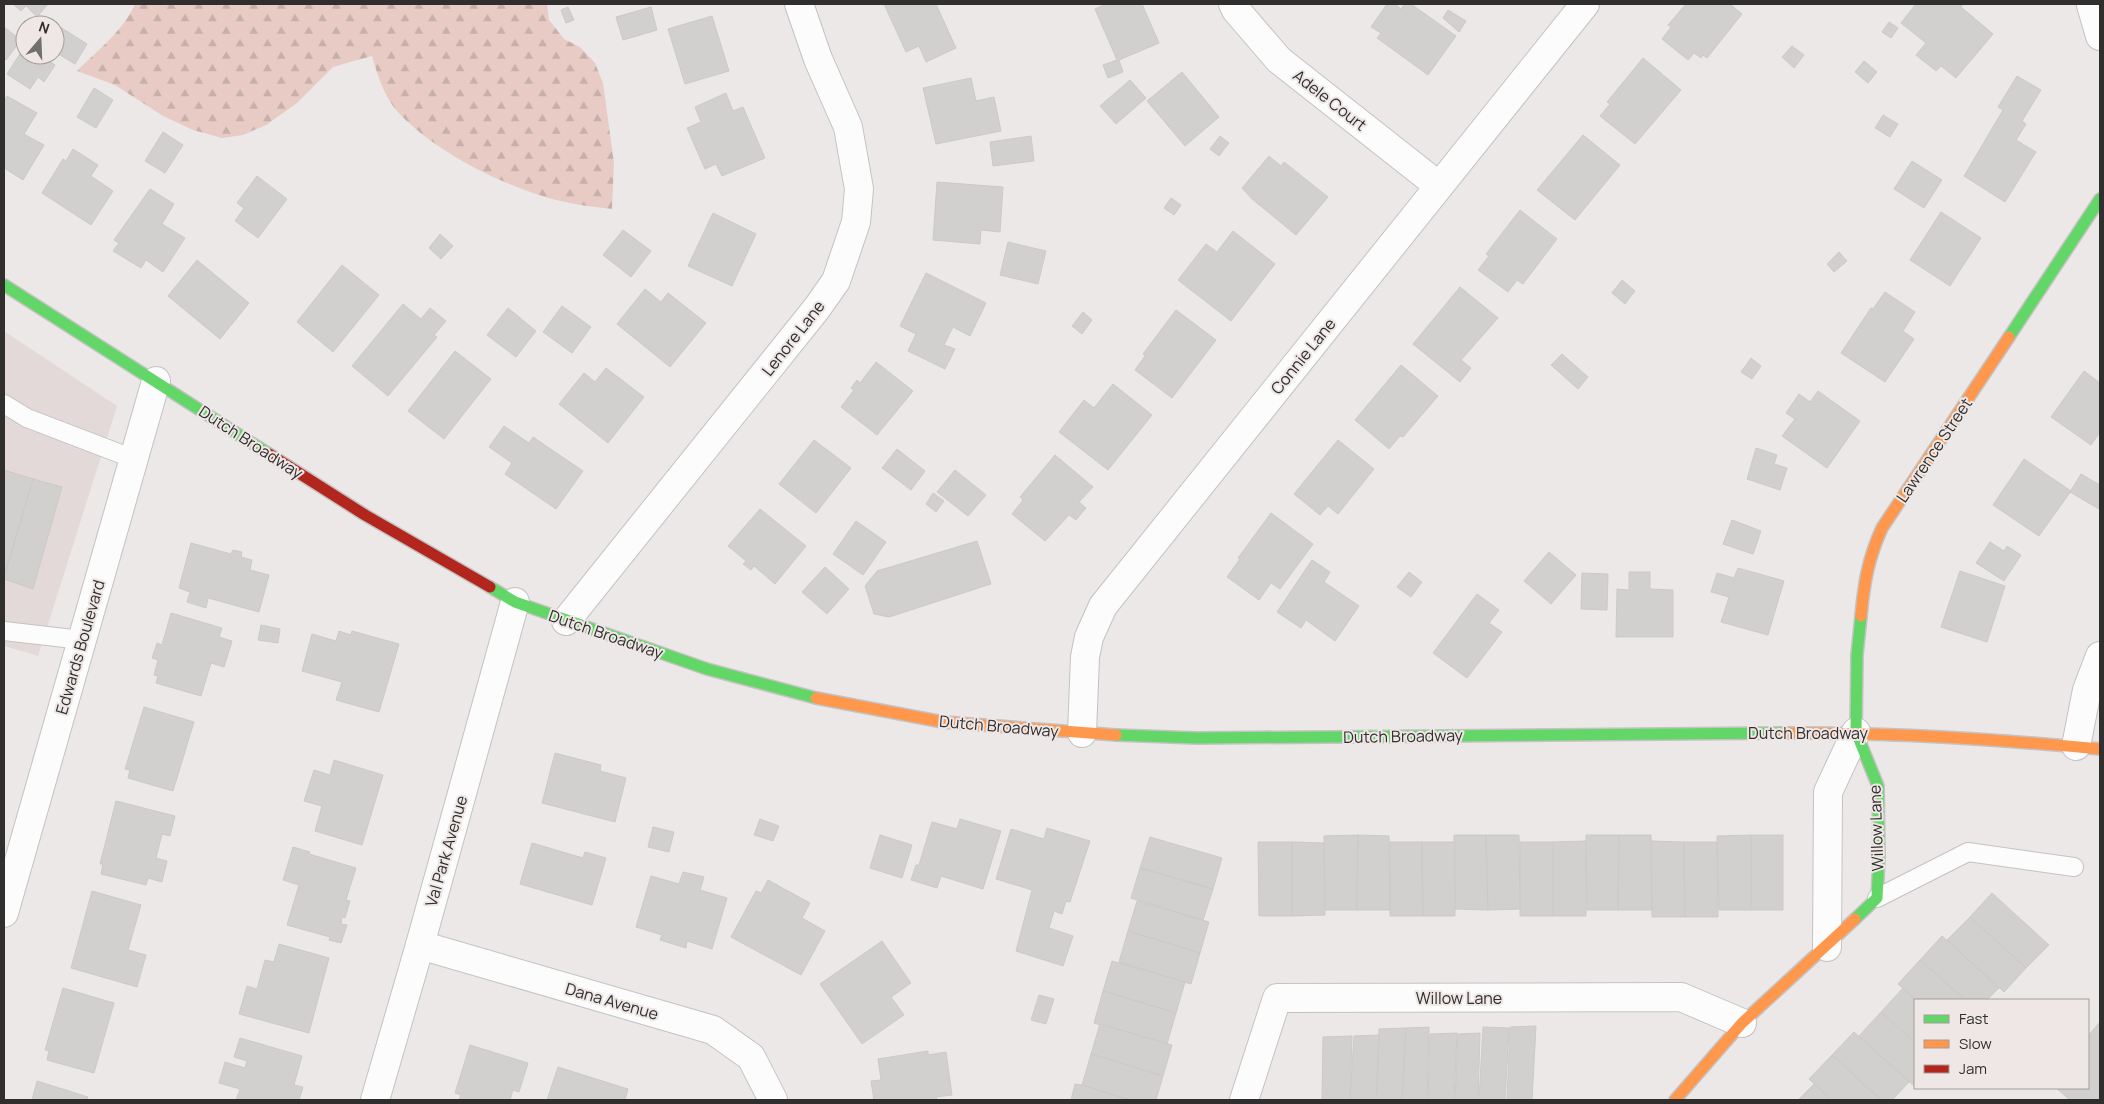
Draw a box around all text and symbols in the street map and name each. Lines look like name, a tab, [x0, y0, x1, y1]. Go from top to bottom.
north arrow	[15, 15, 65, 65]
text: N	[37, 17, 52, 38]
street label: Adele Court	[1289, 64, 1371, 136]
street label: Lenore Lane	[757, 296, 829, 380]
street label: Connie Lane	[1265, 313, 1341, 399]
street label: Lawrence Street	[1891, 394, 1977, 506]
street label: Dutch Broadway	[195, 400, 308, 484]
street label: Edwards Boulevard	[50, 577, 110, 717]
street label: Dutch Broadway	[546, 604, 667, 664]
street label: Dutch Broadway	[938, 710, 1060, 742]
street label: Dutch Broadway	[1748, 722, 1868, 744]
street label: Dutch Broadway	[1343, 724, 1464, 748]
street label: Willow Lane	[1864, 784, 1888, 872]
street label: Val Park Avenue	[420, 793, 472, 909]
street label: Dana Avenue	[563, 977, 661, 1025]
street label: Willow Lane	[1416, 987, 1502, 1009]
legend	[1914, 999, 2089, 1089]
text: Fast	[1959, 1008, 1988, 1029]
text: Slow	[1959, 1033, 1992, 1054]
text: Jam	[1959, 1058, 1987, 1079]

